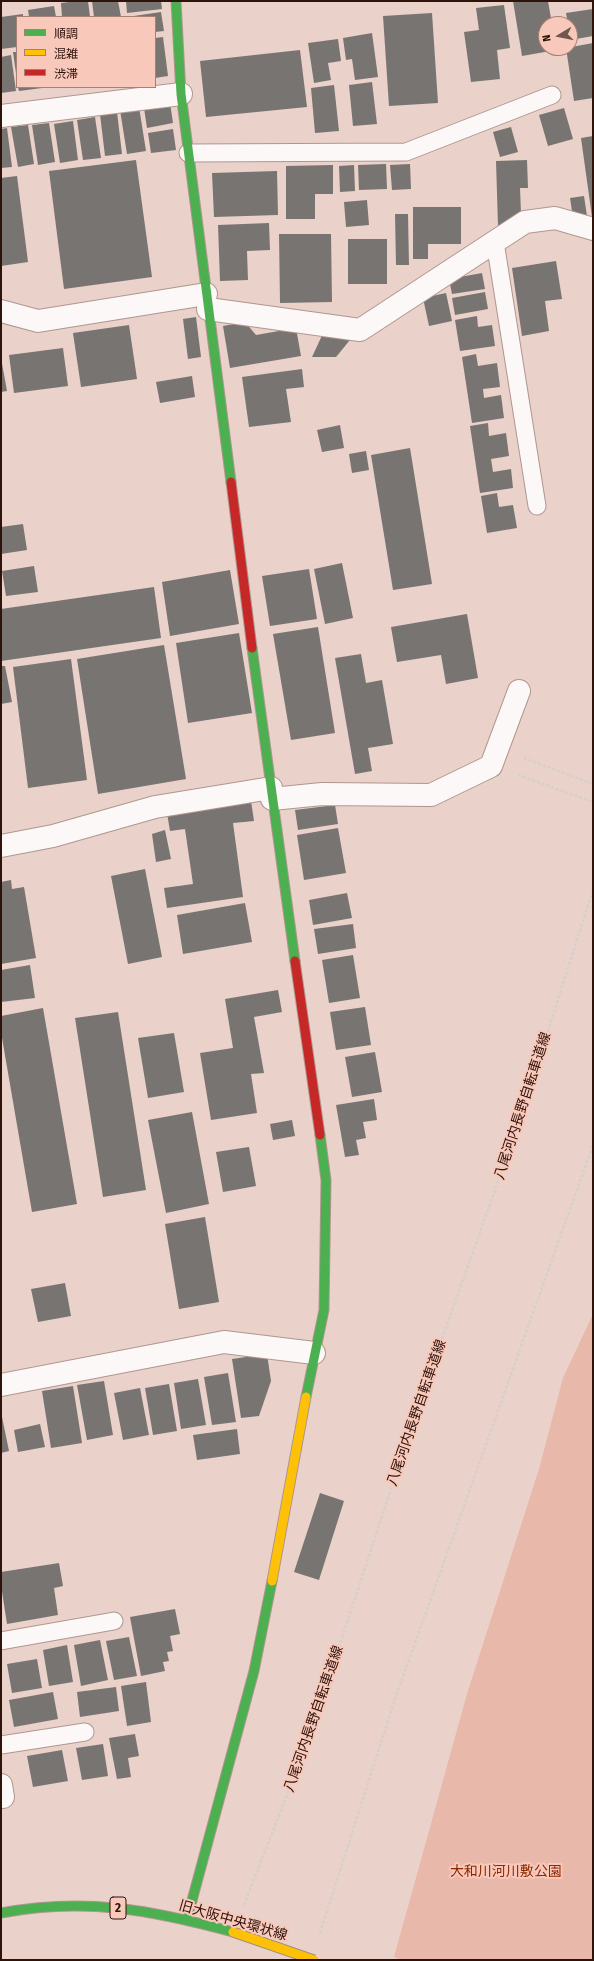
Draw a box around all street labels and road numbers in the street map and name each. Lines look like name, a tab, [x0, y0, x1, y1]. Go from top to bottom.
street label: 八尾河内長野自転車道線	[491, 1030, 555, 1182]
street label: 八尾河内長野自転車道線	[384, 1337, 450, 1489]
street label: 八尾河内長野自転車道線	[281, 1643, 347, 1795]
road number: 2	[110, 1897, 126, 1919]
street label: 旧大阪中央環状線	[177, 1897, 289, 1945]

